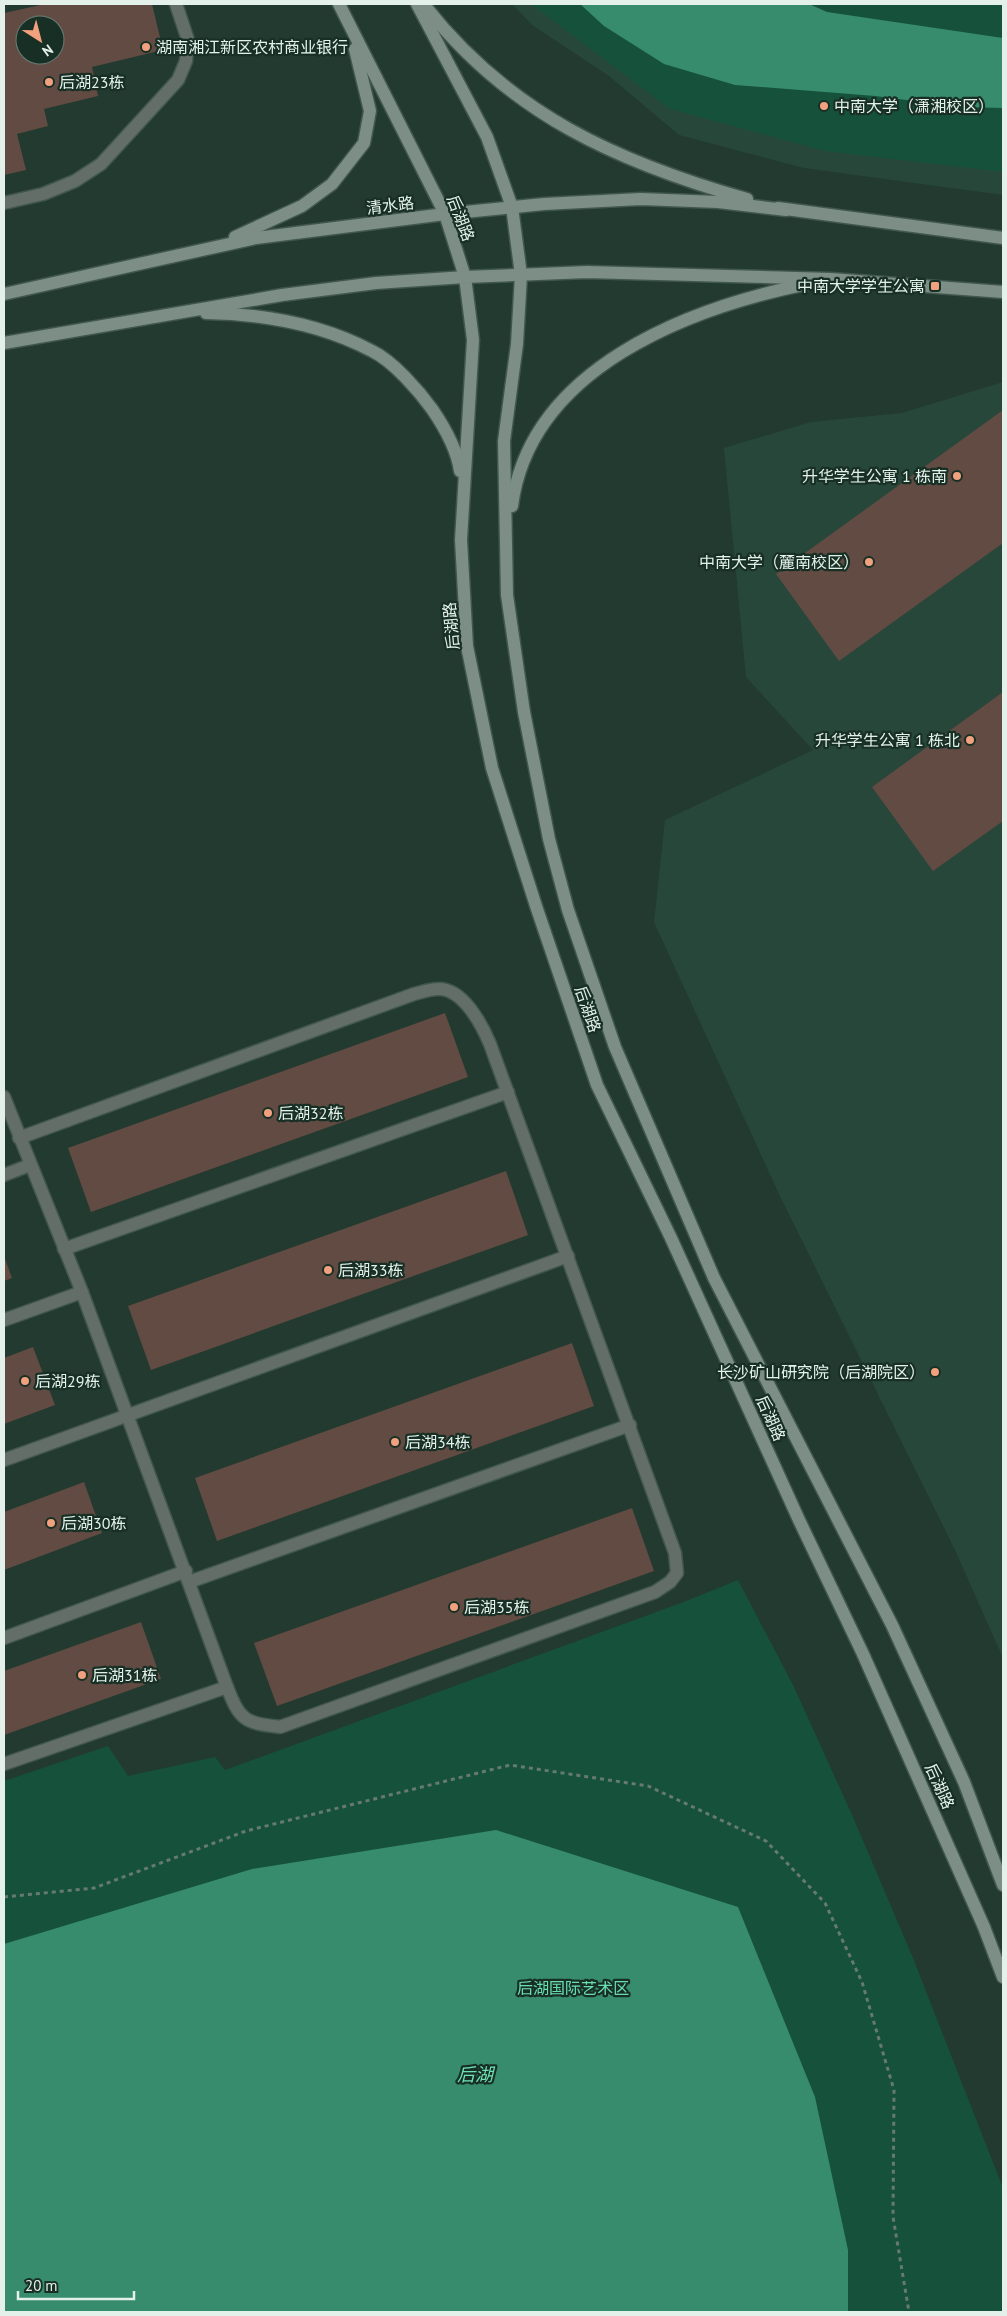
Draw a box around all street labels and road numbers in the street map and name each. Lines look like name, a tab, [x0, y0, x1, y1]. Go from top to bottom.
street label: 清水路	[365, 192, 415, 218]
street label: 后湖路	[443, 192, 479, 244]
street label: 后湖路	[439, 601, 463, 651]
street label: 后湖路	[571, 983, 605, 1035]
street label: 后湖路	[752, 1392, 790, 1444]
street label: 后湖路	[921, 1760, 959, 1812]

